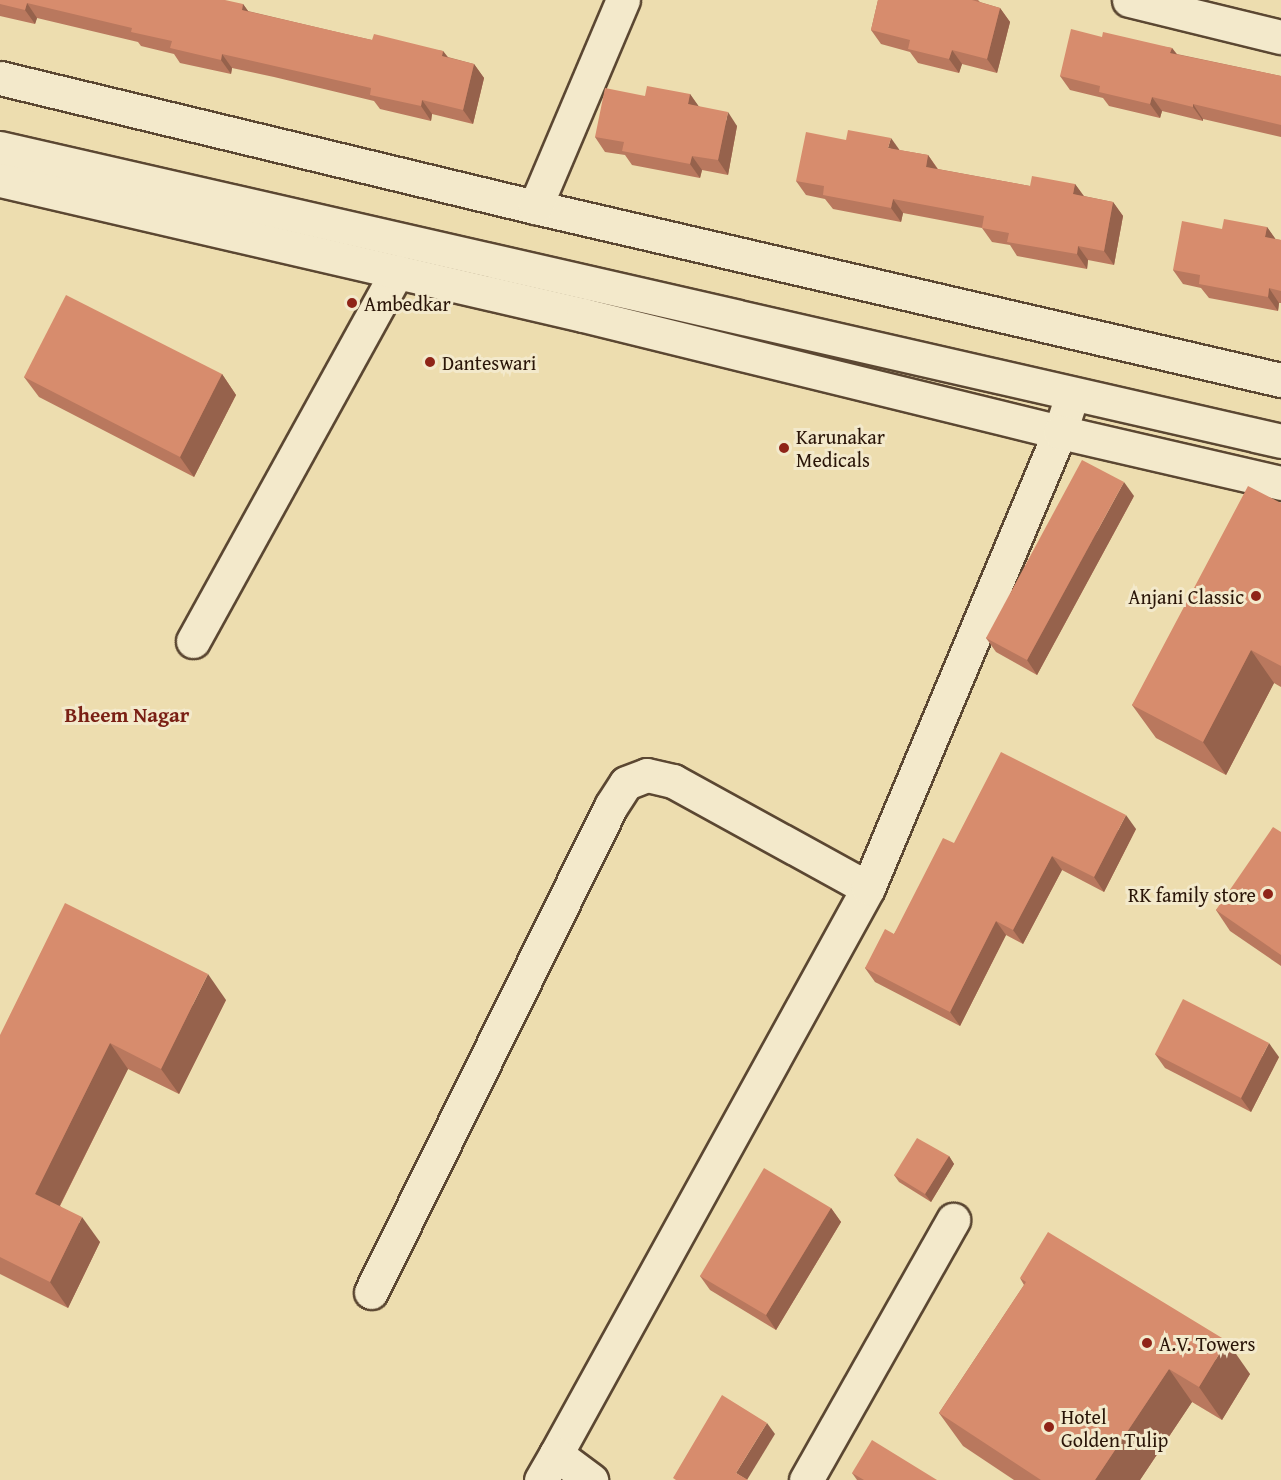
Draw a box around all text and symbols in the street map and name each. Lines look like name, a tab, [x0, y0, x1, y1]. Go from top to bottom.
place label: Ambedkar	[364, 291, 451, 315]
marker: Ambedkar	[345, 296, 359, 310]
place label: Danteswari	[442, 350, 536, 374]
marker: Danteswari	[423, 355, 437, 369]
place label: Karunakar Medicals	[796, 424, 885, 471]
marker: Karunakar Medicals	[777, 441, 791, 455]
place label: Anjani Classic	[1128, 584, 1244, 608]
marker: Anjani Classic	[1249, 589, 1263, 603]
district label: Bheem Nagar	[65, 702, 189, 728]
place label: RK family store	[1128, 882, 1256, 906]
marker: RK family store	[1261, 887, 1275, 901]
place label: A.V. Towers	[1159, 1331, 1255, 1355]
marker: A.V. Towers	[1140, 1336, 1154, 1350]
place label: Hotel Golden Tulip	[1061, 1404, 1168, 1451]
marker: Hotel Golden Tulip	[1042, 1420, 1056, 1434]

